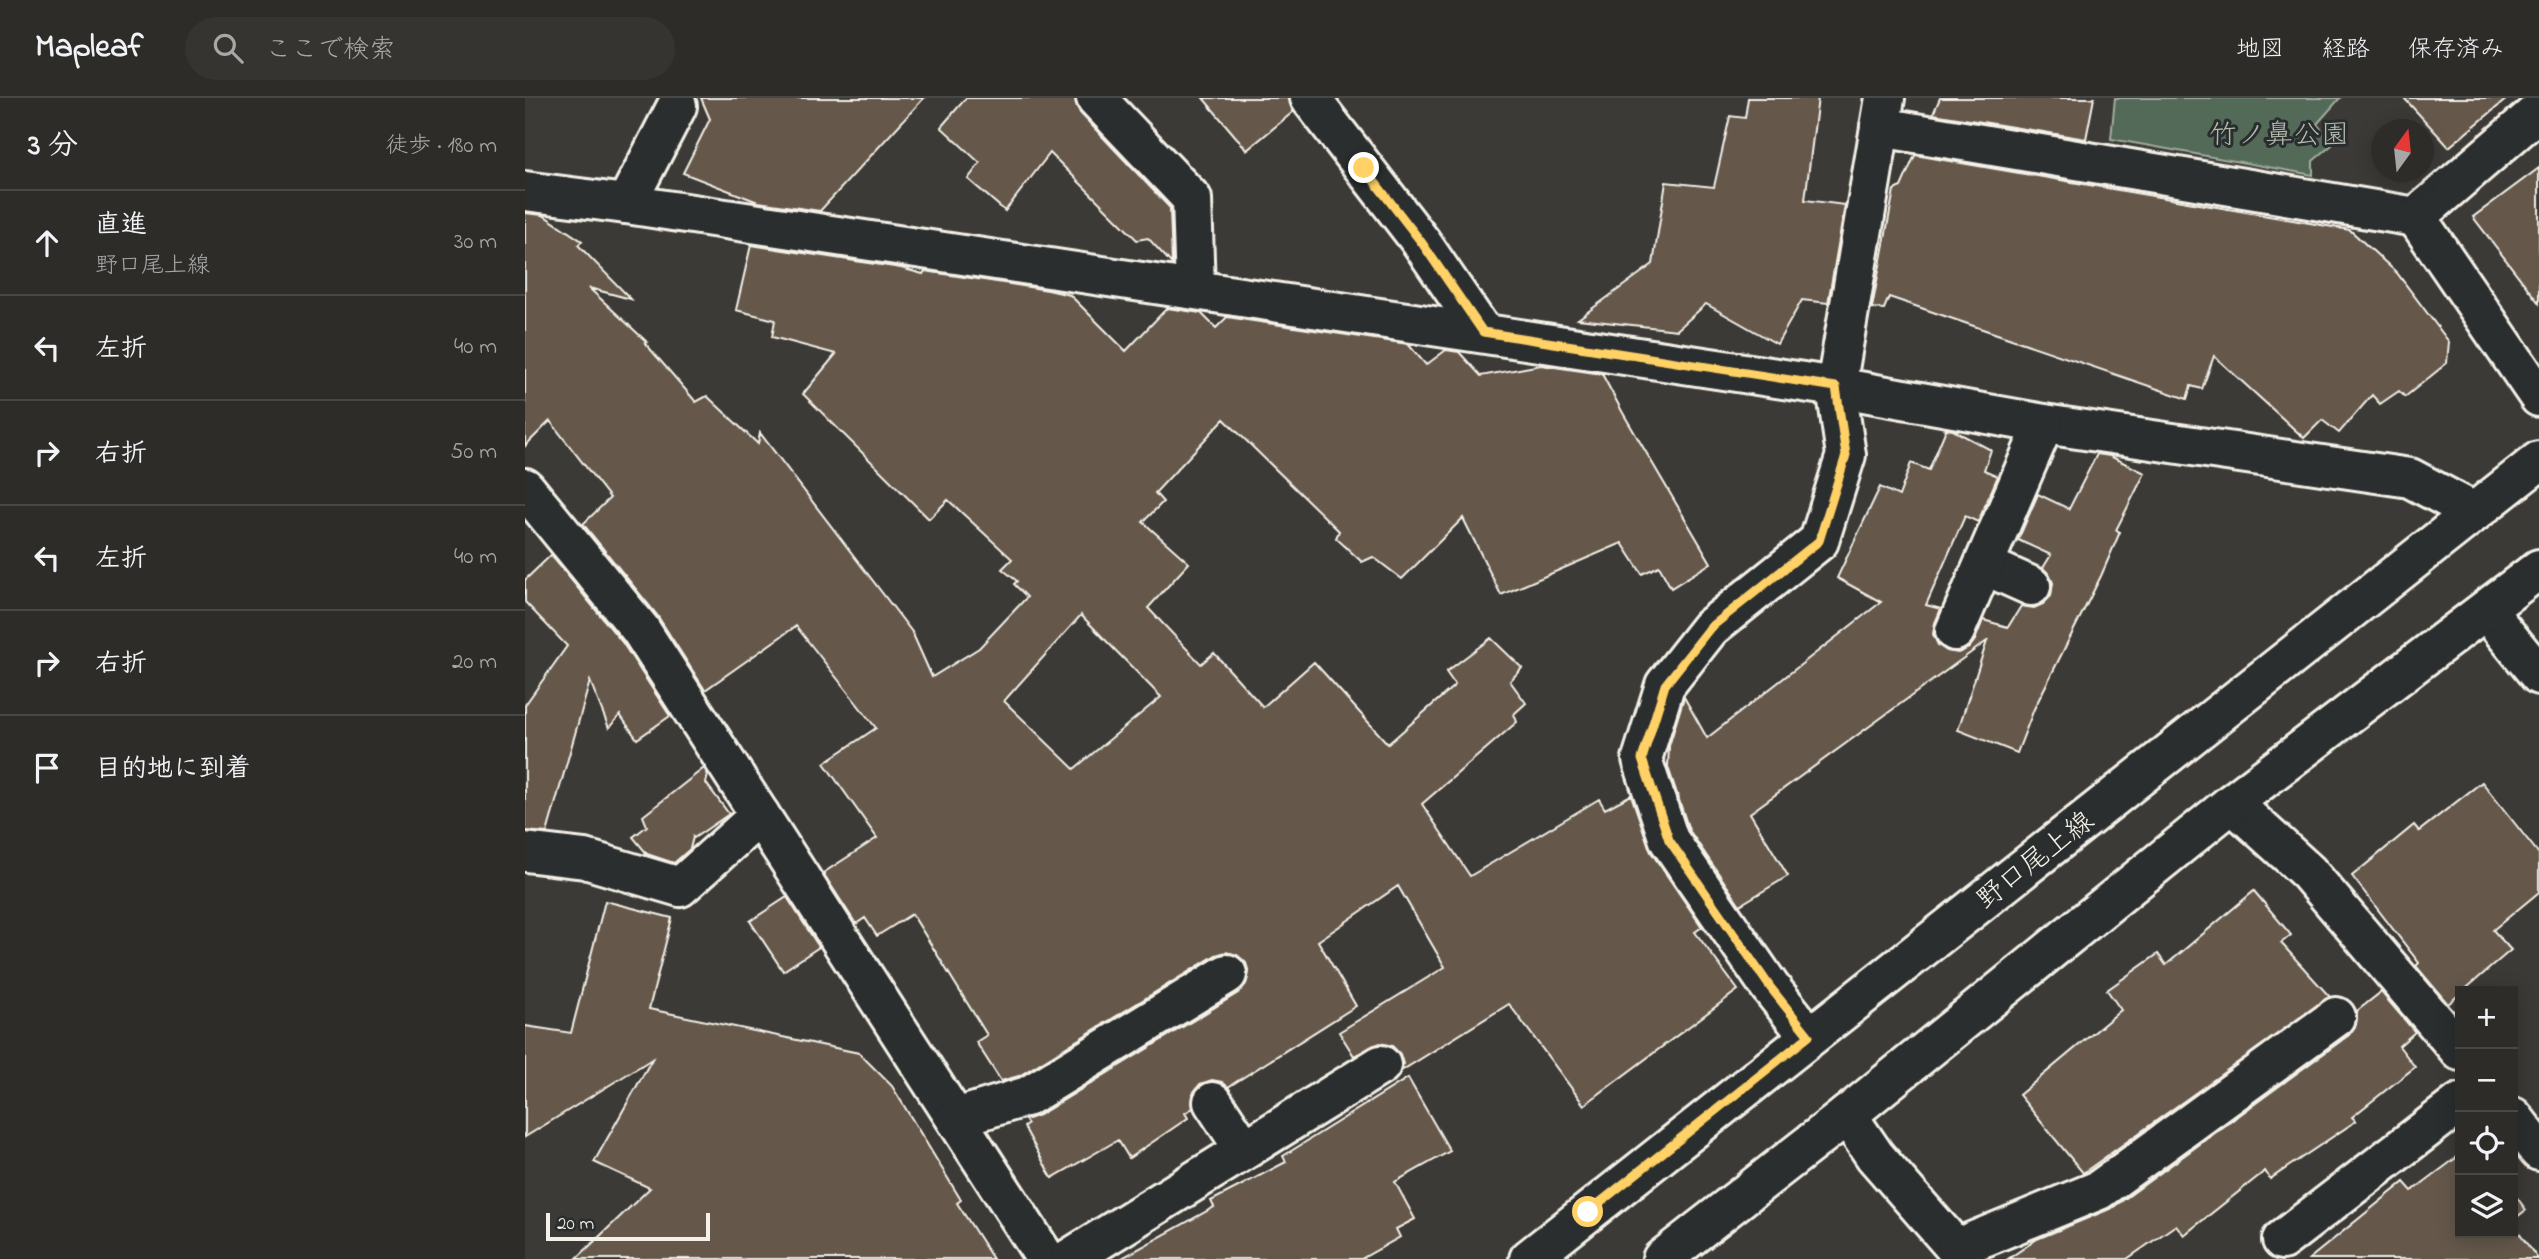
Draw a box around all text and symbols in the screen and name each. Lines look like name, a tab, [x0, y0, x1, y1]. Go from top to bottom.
search box	[185, 17, 675, 80]
text: Mapleaf	[35, 24, 143, 72]
icon: search	[209, 29, 247, 67]
text: ここで検索	[265, 32, 395, 70]
text: 地図	[2236, 33, 2284, 68]
text: 経路	[2322, 33, 2370, 68]
text: 保存済み	[2408, 33, 2504, 68]
park label: 竹ノ鼻公園	[2209, 116, 2349, 157]
north arrow	[2371, 119, 2434, 182]
text: 3 分	[28, 125, 78, 169]
text: 徒歩 · 180 m	[385, 130, 497, 163]
route end	[1348, 152, 1379, 183]
text: 直進	[95, 207, 147, 245]
icon: ahead	[28, 224, 66, 262]
text: 30 m	[454, 226, 497, 259]
text: 野口尾上線	[95, 250, 210, 283]
icon: left	[28, 329, 66, 367]
text: 左折	[95, 331, 147, 369]
text: 40 m	[454, 331, 497, 364]
icon: right	[28, 434, 66, 472]
text: 右折	[95, 436, 147, 474]
text: 50 m	[450, 436, 497, 469]
icon: left	[28, 539, 66, 577]
text: 左折	[95, 541, 147, 579]
text: 40 m	[454, 541, 497, 574]
icon: right	[28, 644, 66, 682]
text: 右折	[95, 646, 147, 684]
text: 20 m	[452, 646, 497, 679]
icon: arrive	[28, 749, 66, 787]
text: 目的地に到着	[95, 751, 251, 789]
street label: 野口尾上線	[1968, 803, 2104, 921]
map controls	[2455, 986, 2518, 1238]
button: +	[2455, 986, 2518, 1049]
button: −	[2455, 1049, 2518, 1112]
button: locate	[2455, 1112, 2518, 1175]
button: layers	[2455, 1175, 2518, 1238]
route start	[1572, 1196, 1603, 1227]
scale bar	[546, 1210, 711, 1242]
text: 20 m	[557, 1211, 594, 1238]

